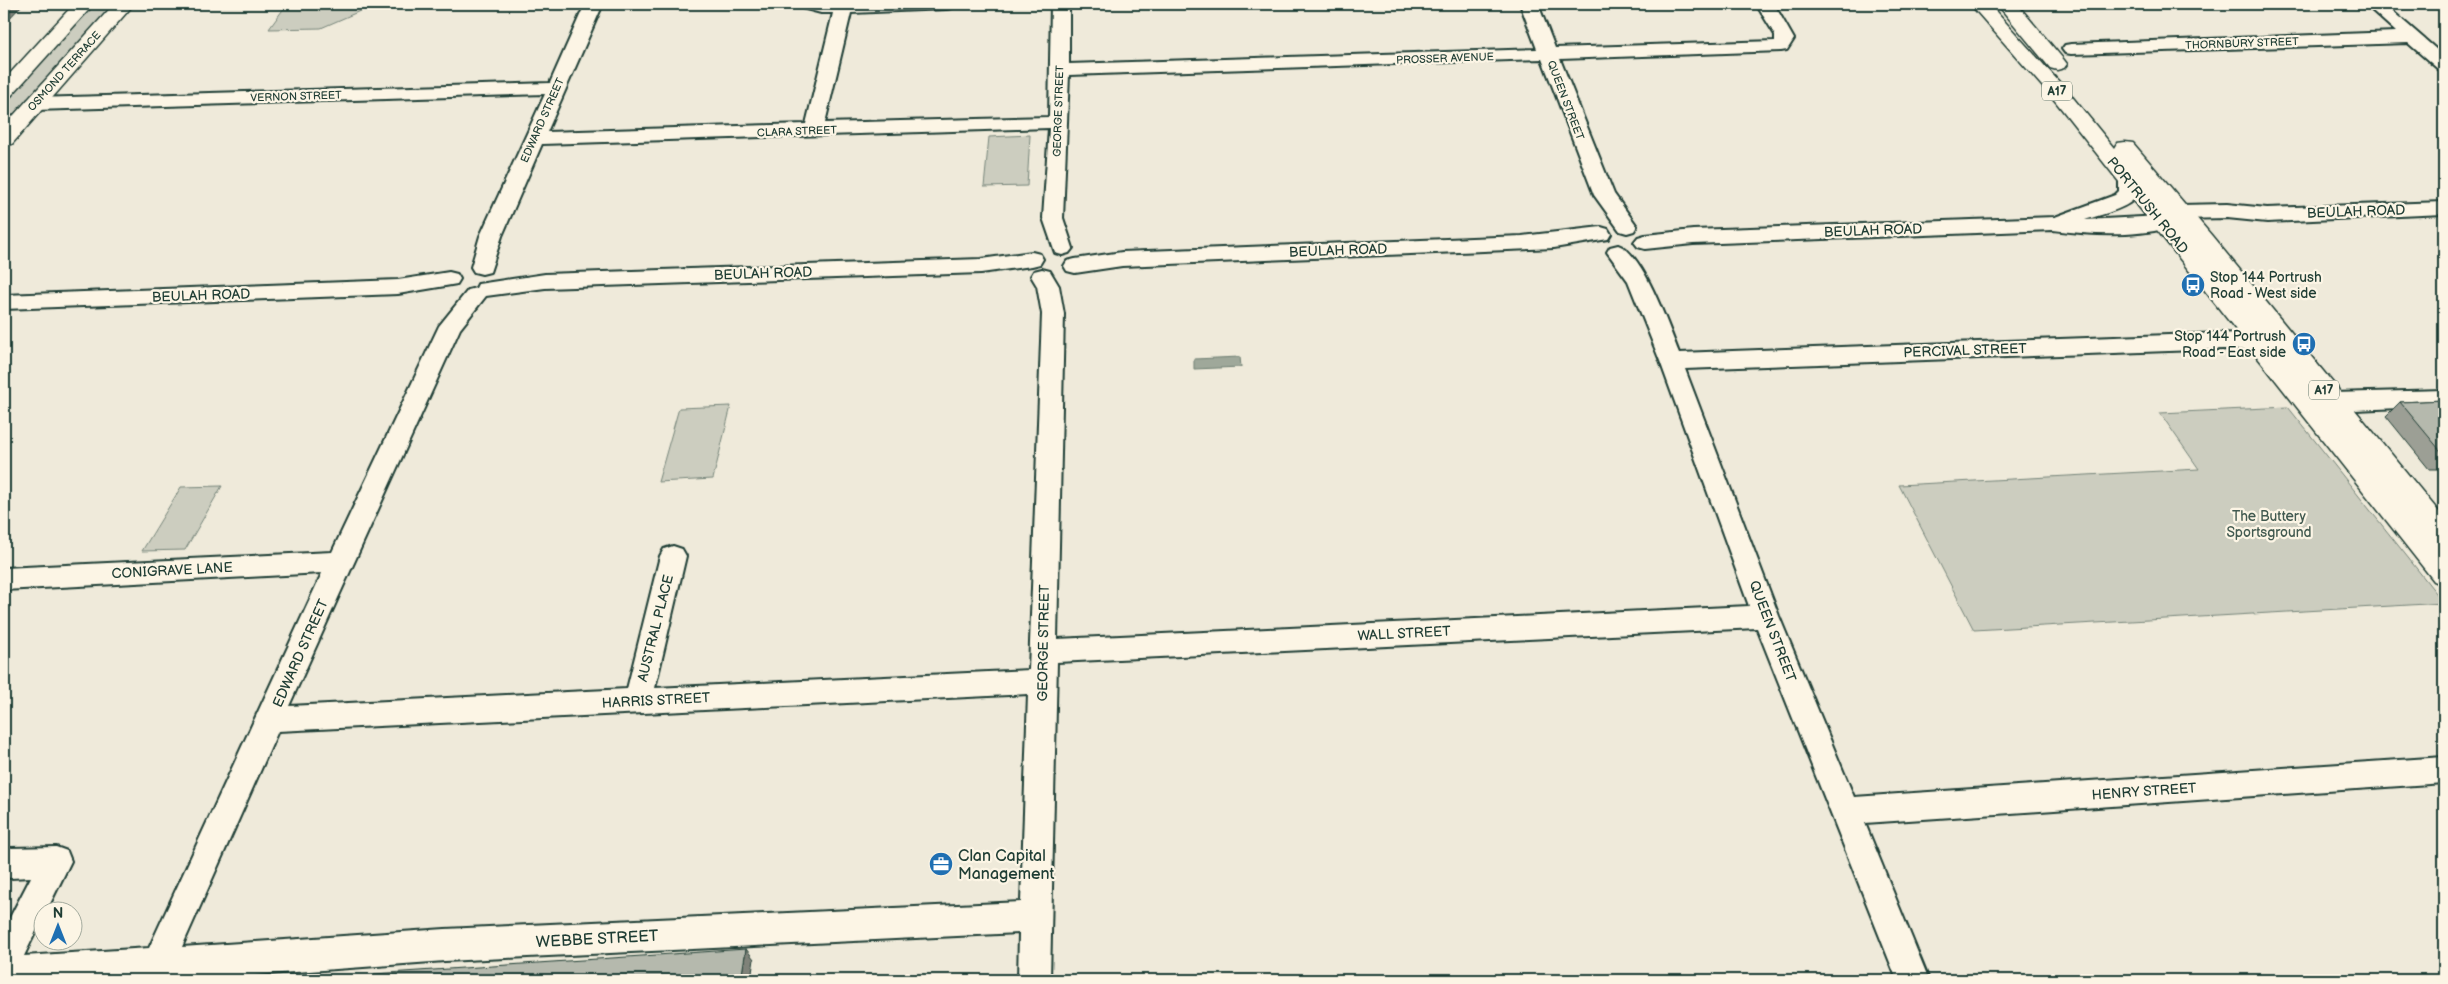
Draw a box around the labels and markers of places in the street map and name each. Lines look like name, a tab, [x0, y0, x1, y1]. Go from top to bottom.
place label: Stop 144 Portrush Road - West side	[2210, 269, 2322, 302]
bus stop icon: Stop 144 Portrush Road - West side	[2180, 272, 2206, 298]
place label: Stop 144 Portrush Road - East side	[2174, 328, 2286, 361]
bus stop icon: Stop 144 Portrush Road - East side	[2291, 331, 2317, 357]
place label: Clan Capital Management	[958, 847, 1054, 884]
office icon: Clan Capital Management	[928, 851, 954, 877]

